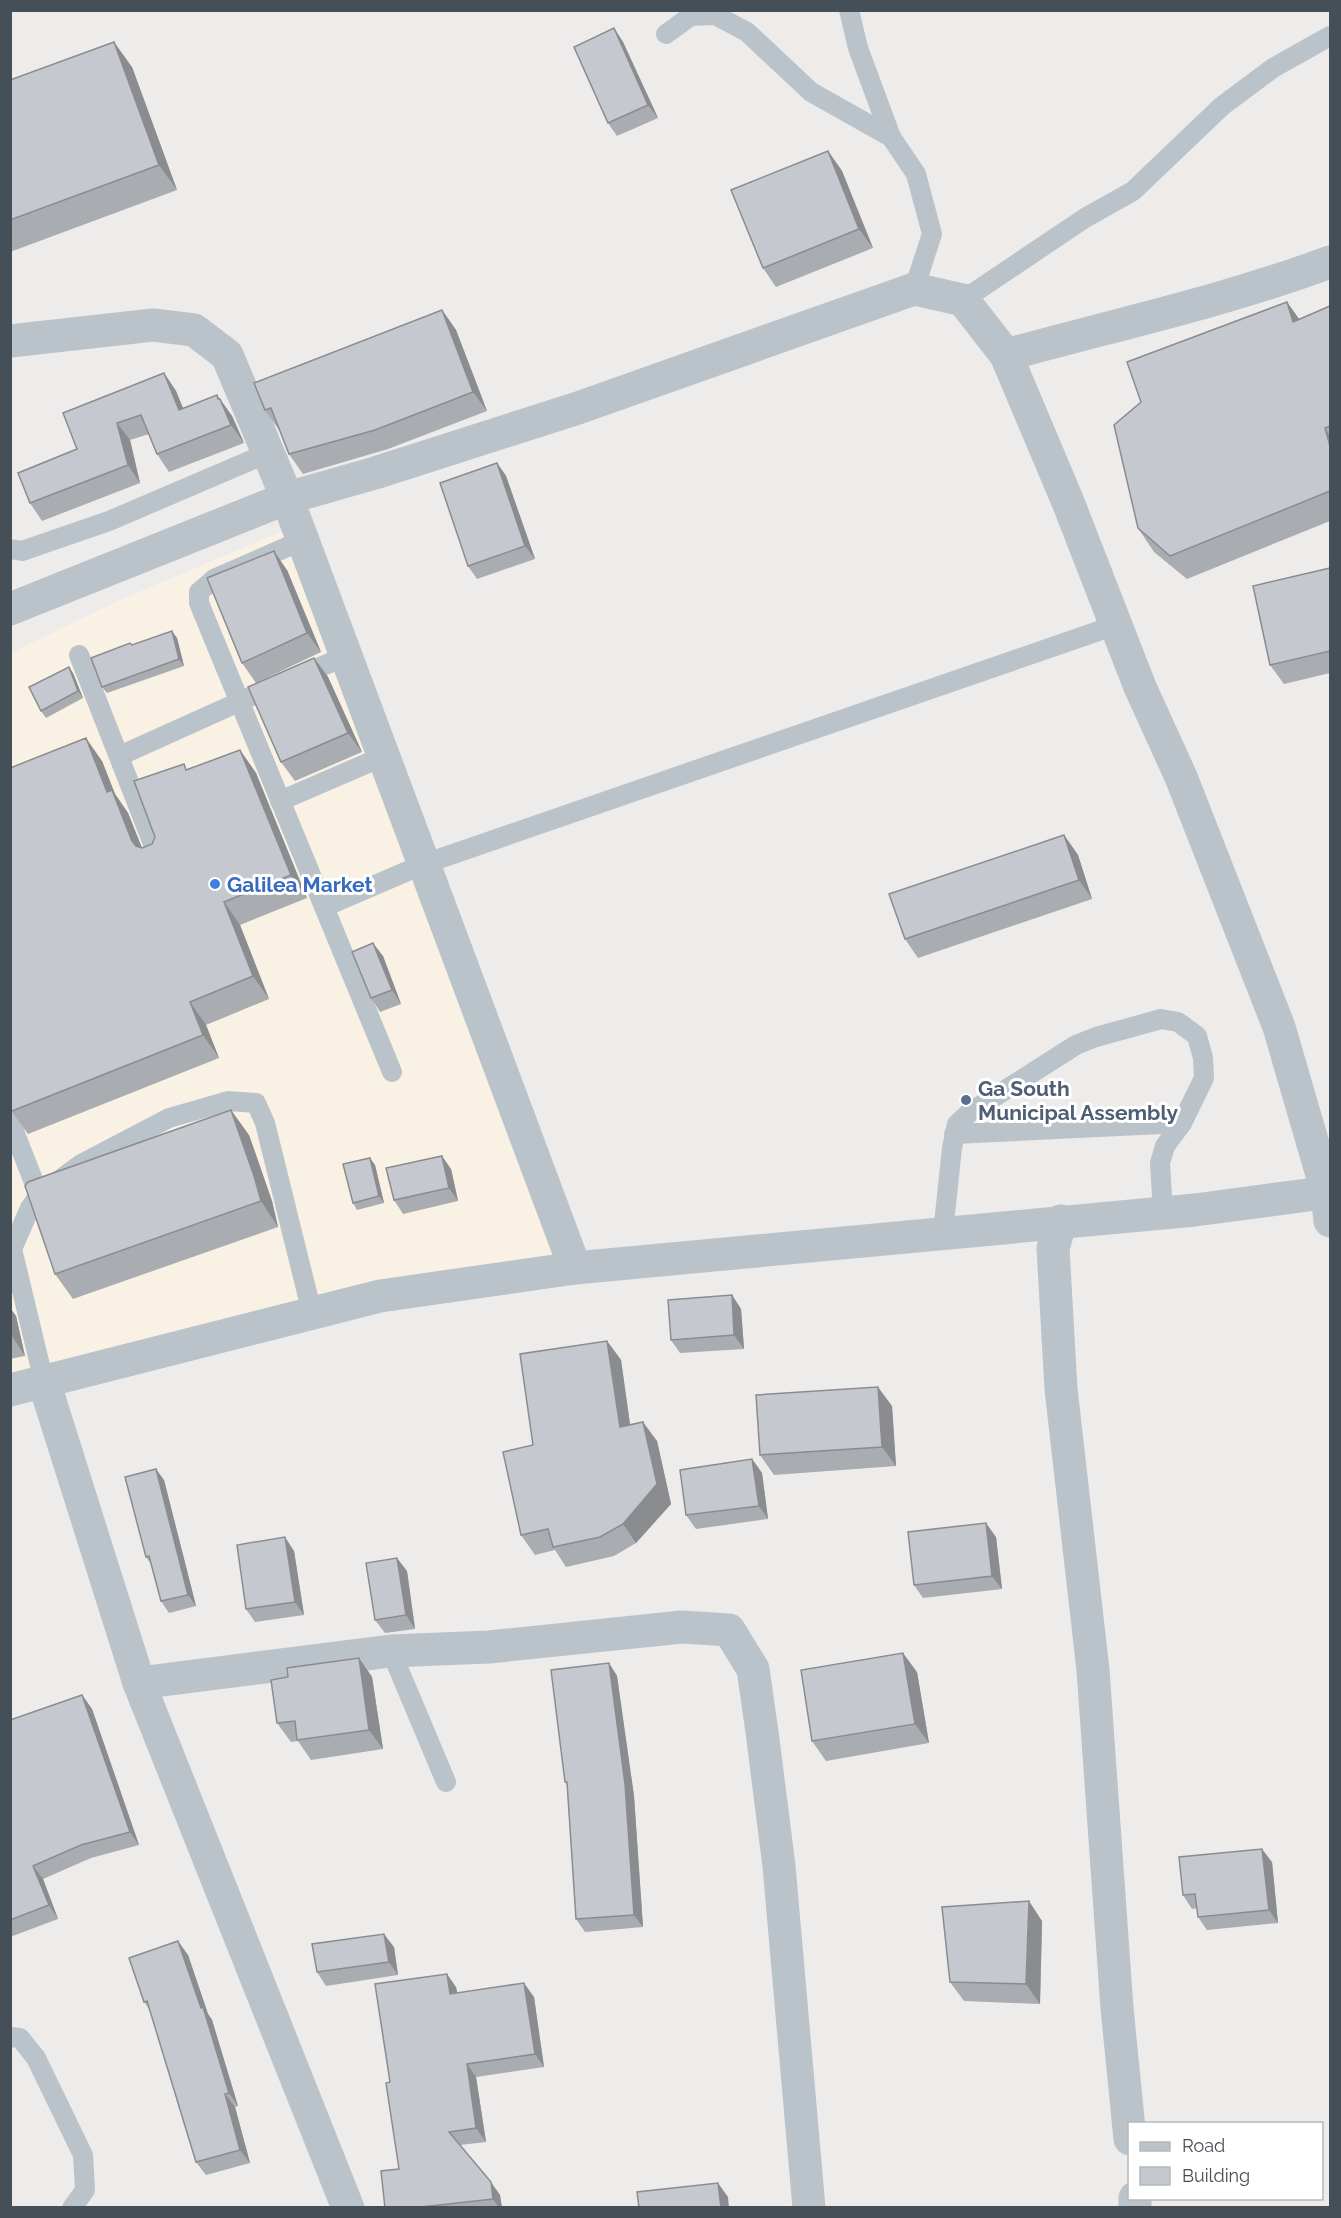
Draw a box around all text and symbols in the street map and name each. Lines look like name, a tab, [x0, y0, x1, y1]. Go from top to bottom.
place label: Galilea Market	[227, 872, 373, 897]
marker: Galilea Market	[208, 877, 222, 891]
place label: Ga South Municipal Assembly	[978, 1076, 1179, 1125]
marker: Ga South Municipal Assembly	[959, 1093, 973, 1107]
legend	[1128, 2122, 1323, 2200]
text: Road	[1182, 2135, 1225, 2156]
text: Building	[1182, 2165, 1250, 2186]

